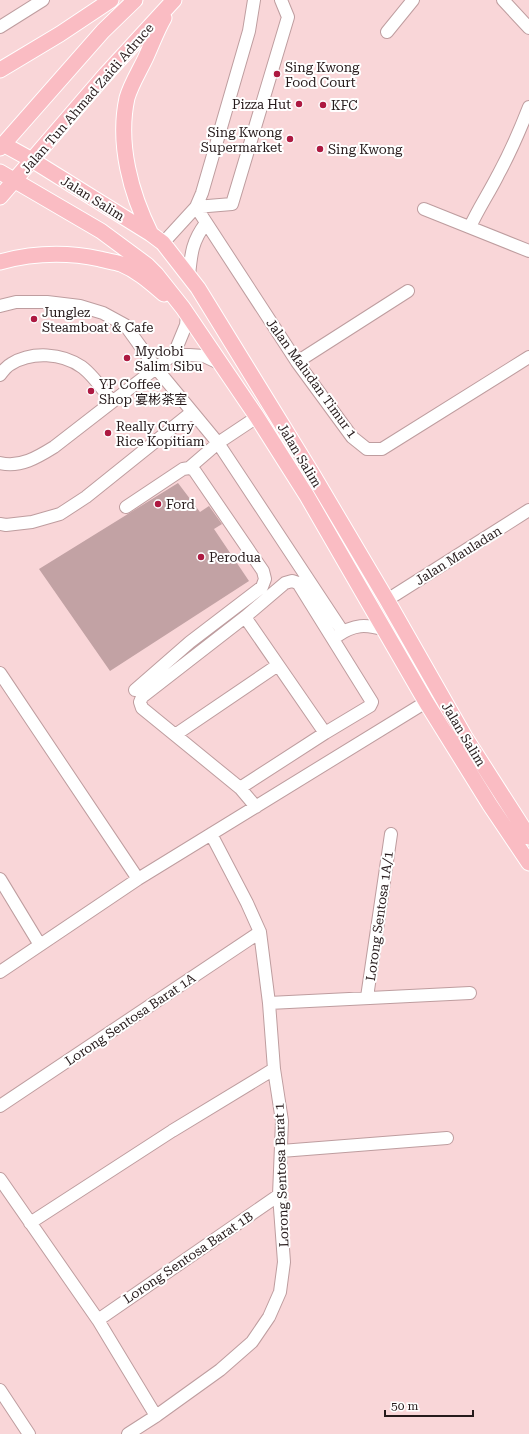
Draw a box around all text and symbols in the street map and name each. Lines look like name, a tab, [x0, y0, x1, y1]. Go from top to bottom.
street label: Jalan Tun Ahmad Zaidi Adruce	[18, 20, 157, 176]
place label: Sing Kwong Food Court	[285, 60, 360, 90]
marker: Sing Kwong Food Court	[272, 69, 282, 79]
place label: Pizza Hut	[232, 97, 291, 112]
place label: KFC	[331, 98, 358, 113]
marker: Pizza Hut	[294, 99, 304, 109]
marker: KFC	[318, 100, 328, 110]
place label: Sing Kwong Supermarket	[201, 125, 283, 155]
marker: Sing Kwong Supermarket	[285, 134, 295, 144]
place label: Sing Kwong	[328, 142, 403, 157]
marker: Sing Kwong	[315, 144, 325, 154]
street label: Jalan Salim	[58, 173, 127, 224]
place label: Junglez Steamboat & Cafe	[42, 305, 153, 335]
marker: Junglez Steamboat & Cafe	[29, 314, 39, 324]
street label: Jalan Maludan Timur 1	[263, 316, 360, 441]
place label: Mydobi Salim Sibu	[135, 344, 202, 374]
marker: Mydobi Salim Sibu	[122, 353, 132, 363]
place label: YP Coffee Shop 宴彬茶室	[99, 377, 187, 407]
marker: YP Coffee Shop 宴彬茶室	[86, 386, 96, 396]
place label: Really Curry Rice Kopitiam	[116, 419, 205, 449]
street label: Jalan Salim	[275, 421, 325, 490]
marker: Really Curry Rice Kopitiam	[103, 428, 113, 438]
place label: Ford	[166, 497, 195, 512]
marker: Ford	[153, 499, 163, 509]
street label: Jalan Mauladan	[412, 523, 505, 588]
place label: Perodua	[209, 550, 261, 565]
marker: Perodua	[196, 552, 206, 562]
street label: Jalan Salim	[439, 700, 489, 769]
street label: Lorong Sentosa 1A/1	[363, 850, 396, 982]
street label: Lorong Sentosa Barat 1A	[62, 970, 198, 1069]
street label: Lorong Sentosa Barat 1	[271, 1102, 292, 1247]
street label: Lorong Sentosa Barat 1B	[121, 1208, 256, 1306]
scale bar	[385, 1392, 473, 1418]
text: 50 m	[391, 1399, 418, 1413]

